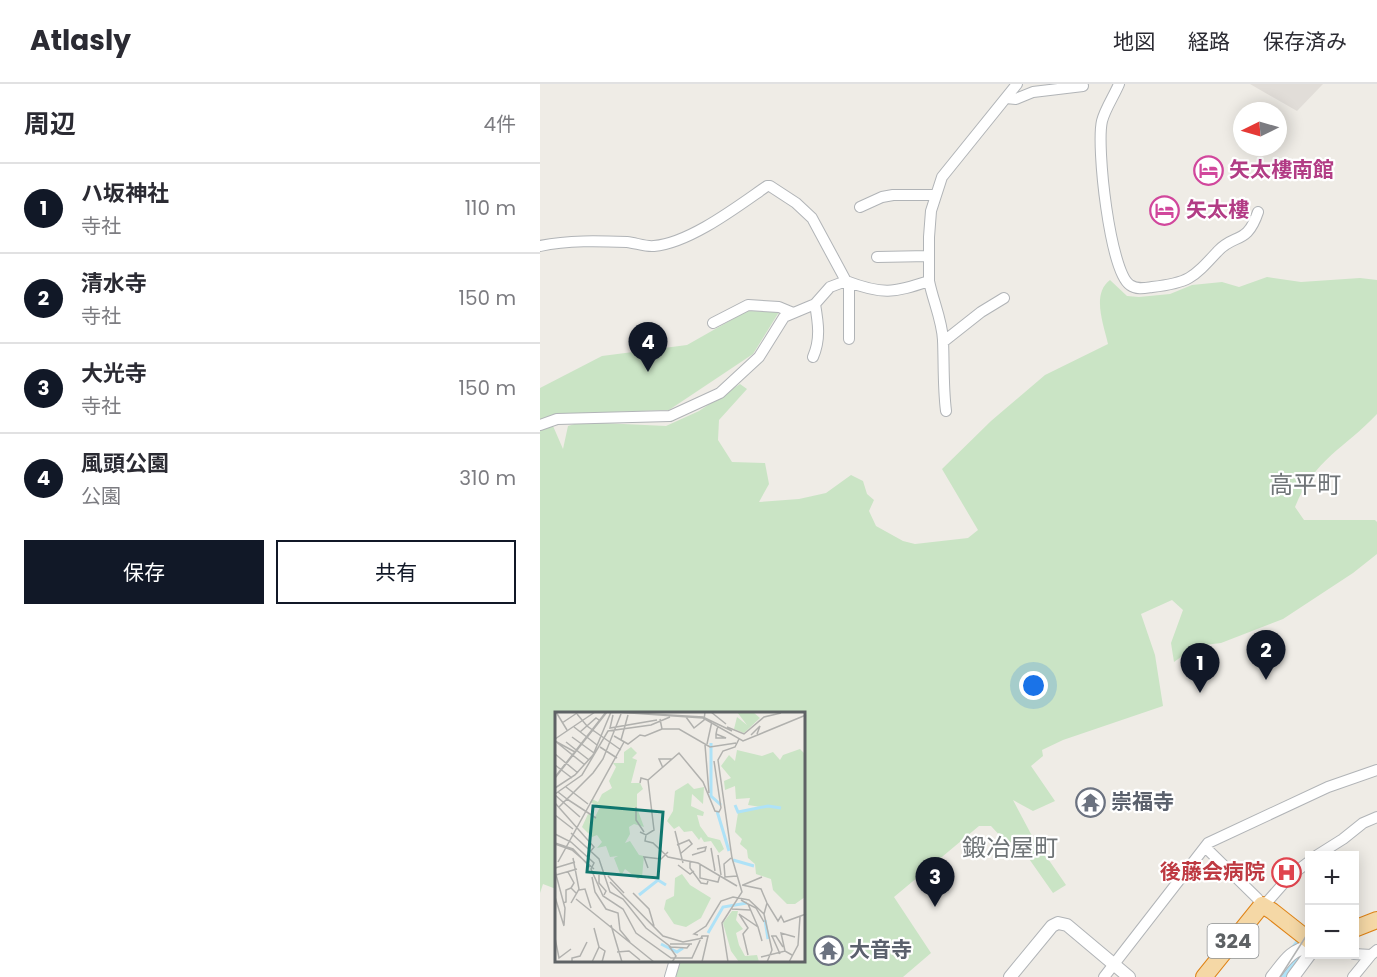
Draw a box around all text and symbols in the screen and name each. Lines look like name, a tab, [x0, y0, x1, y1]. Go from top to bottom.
text: Atlasly	[30, 21, 131, 60]
text: 地図	[1113, 27, 1155, 56]
text: 経路	[1188, 27, 1230, 56]
text: 保存済み	[1263, 27, 1347, 56]
north arrow	[1233, 102, 1287, 156]
text: 周辺	[24, 106, 76, 142]
text: 4件	[483, 110, 516, 138]
hotel icon: 矢太樓南館	[1192, 154, 1224, 186]
place label: 矢太樓南館	[1229, 155, 1334, 184]
text: ハ坂神社	[81, 178, 169, 209]
text: 1	[40, 194, 47, 222]
text: 110 m	[465, 194, 516, 222]
hotel icon: 矢太樓	[1149, 194, 1181, 226]
place label: 矢太樓	[1186, 195, 1249, 224]
text: 寺社	[81, 212, 121, 240]
text: 清水寺	[81, 268, 147, 299]
text: 2	[38, 284, 49, 312]
text: 150 m	[459, 284, 516, 312]
text: 寺社	[81, 302, 121, 330]
pin: 4	[628, 322, 668, 372]
text: 大光寺	[81, 358, 147, 389]
text: 3	[37, 374, 50, 402]
text: 150 m	[459, 374, 516, 402]
text: 寺社	[81, 392, 121, 420]
text: 風頭公園	[81, 448, 169, 479]
text: 4	[37, 464, 50, 492]
text: 310 m	[459, 464, 516, 492]
district label: 高平町	[1269, 468, 1341, 501]
text: 公園	[81, 482, 121, 510]
button: 保存	[24, 540, 264, 604]
button: 共有	[276, 540, 516, 604]
pin: 2	[1246, 630, 1286, 680]
pin: 1	[1180, 644, 1220, 693]
your location	[1019, 671, 1048, 700]
inset map	[555, 712, 806, 962]
temple icon: 崇福寺	[1074, 786, 1106, 818]
place label: 崇福寺	[1111, 787, 1174, 816]
district label: 鍛冶屋町	[962, 831, 1058, 864]
map controls	[1305, 851, 1359, 959]
button: +	[1305, 851, 1359, 905]
hospital icon: 後藤会病院	[1270, 856, 1302, 888]
place label: 後藤会病院	[1160, 857, 1265, 886]
pin: 3	[916, 858, 954, 907]
button: −	[1305, 905, 1359, 959]
road number: 324	[1208, 924, 1258, 958]
temple icon: 大音寺	[812, 934, 844, 966]
place label: 大音寺	[849, 935, 912, 964]

